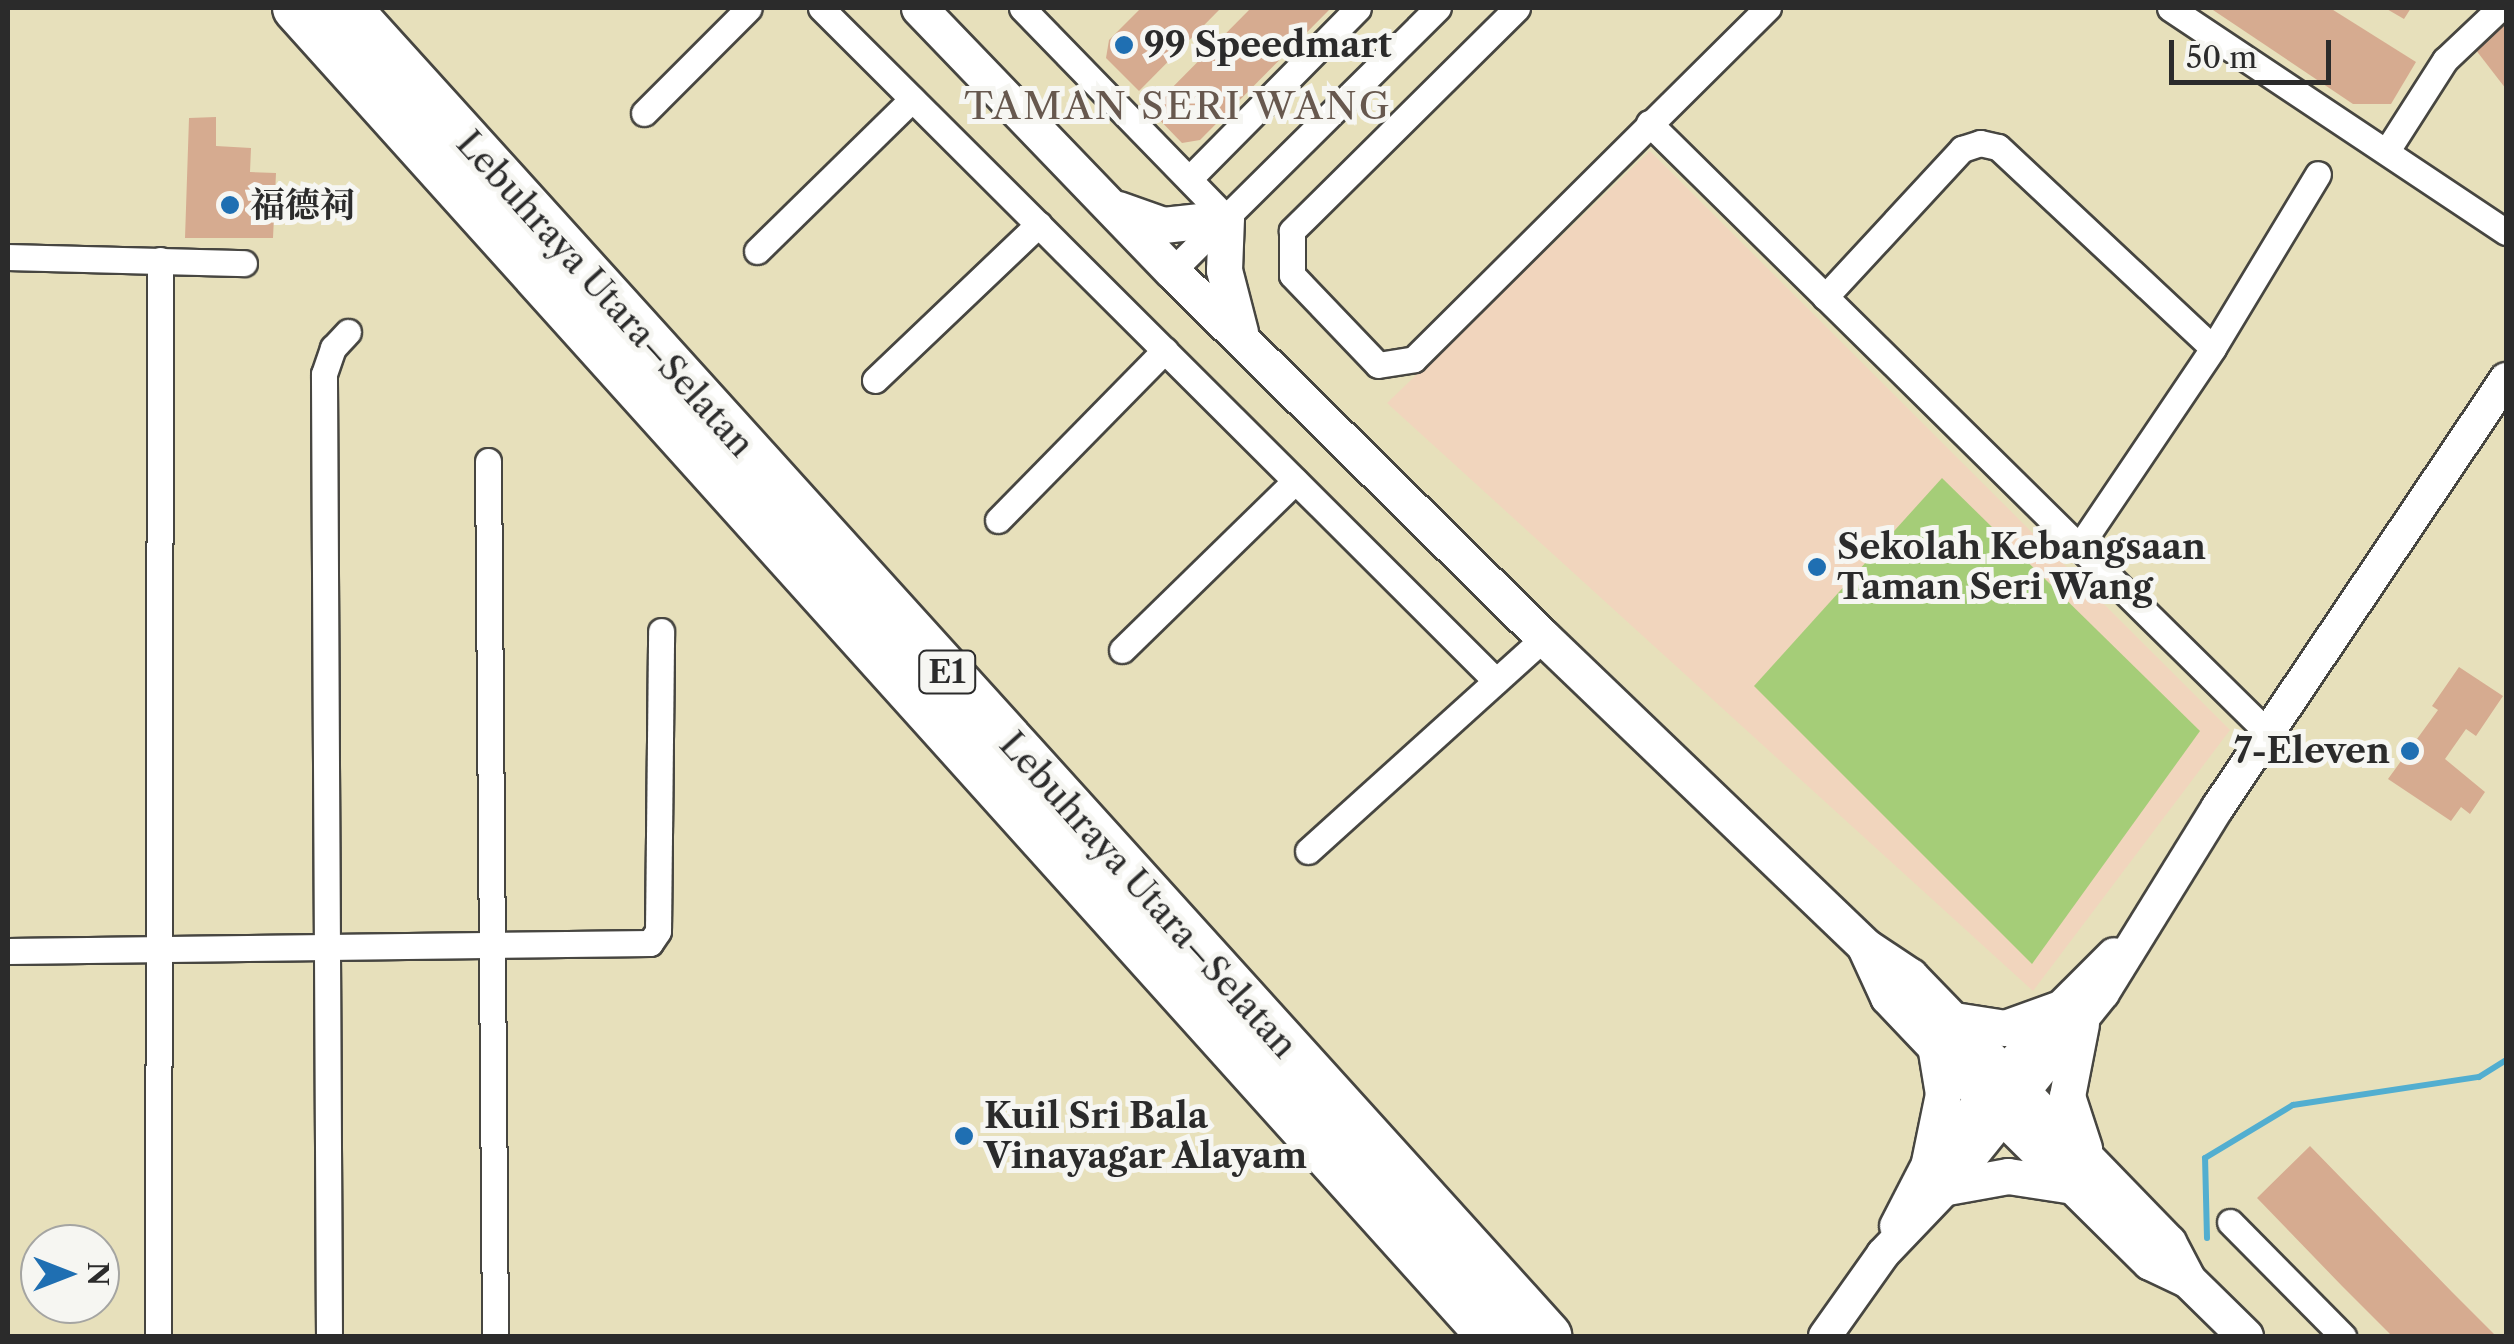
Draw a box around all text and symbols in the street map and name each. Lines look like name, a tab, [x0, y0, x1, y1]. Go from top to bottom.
scale bar	[2174, 20, 2336, 82]
place label: 99 Speedmart	[1144, 24, 1392, 66]
marker: 99 Speedmart	[1113, 34, 1135, 56]
text: 50 m	[2186, 39, 2257, 76]
district label: TAMAN SERI WANG	[963, 83, 1393, 129]
street label: Lebuhraya Utara–Selatan	[448, 122, 762, 466]
place label: 福德祠	[250, 184, 355, 226]
marker: 福德祠	[219, 194, 241, 216]
place label: Sekolah Kebangsaan Taman Seri Wang	[1837, 526, 2206, 608]
marker: Sekolah Kebangsaan Taman Seri Wang	[1806, 556, 1828, 578]
road number: E1	[917, 645, 977, 699]
street label: Lebuhraya Utara–Selatan	[991, 723, 1305, 1067]
place label: 7-Eleven	[2234, 730, 2390, 772]
marker: 7-Eleven	[2399, 740, 2421, 762]
place label: Kuil Sri Bala Vinayagar Alayam	[984, 1095, 1309, 1177]
marker: Kuil Sri Bala Vinayagar Alayam	[953, 1125, 975, 1147]
north arrow	[20, 1224, 120, 1324]
text: N	[81, 1262, 115, 1286]

